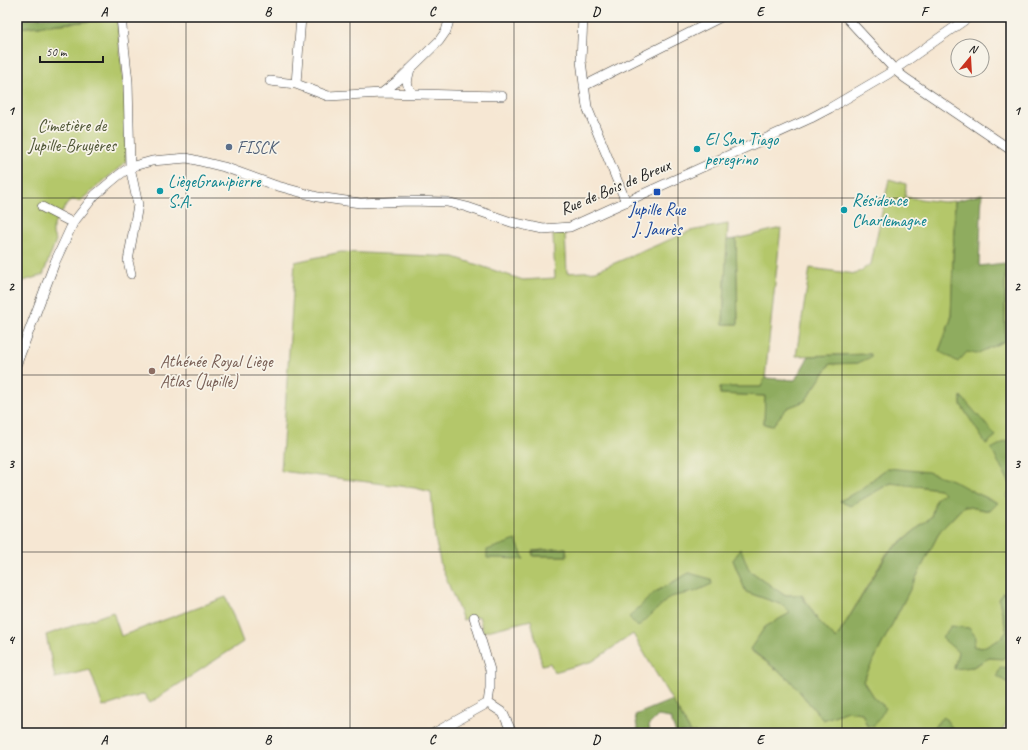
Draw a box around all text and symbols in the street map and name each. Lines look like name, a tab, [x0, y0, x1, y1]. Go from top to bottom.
text: A	[101, 4, 109, 20]
text: B	[265, 4, 273, 20]
text: C	[429, 4, 437, 20]
text: D	[592, 4, 601, 20]
text: E	[757, 4, 766, 20]
text: F	[921, 4, 930, 20]
scale bar	[40, 38, 103, 64]
north arrow	[950, 38, 990, 78]
text: N	[968, 41, 981, 57]
text: 50 m	[46, 44, 68, 60]
text: 1	[8, 103, 16, 119]
text: 1	[1014, 103, 1022, 119]
park label: Cimetière de Jupille-Bruyères	[27, 115, 117, 156]
place label: El San Tiago peregrino	[705, 129, 779, 170]
place label: FISCK	[237, 137, 280, 158]
marker: FISCK	[224, 142, 234, 152]
marker: El San Tiago peregrino	[692, 144, 702, 154]
street label: Rue de Bois de Breux	[557, 154, 674, 220]
place label: LiègeGranipierre S.A.	[168, 171, 262, 212]
marker: LiègeGranipierre S.A.	[155, 186, 165, 196]
marker: Jupille Rue J. Jaurès	[652, 187, 662, 197]
place label: Résidence Charlemagne	[852, 190, 927, 231]
place label: Jupille Rue J. Jaurès	[628, 199, 687, 240]
marker: Résidence Charlemagne	[839, 205, 849, 215]
text: 2	[8, 279, 15, 295]
text: 2	[1014, 279, 1021, 295]
place label: Athénée Royal Liège Atlas (Jupille)	[160, 351, 274, 392]
marker: Athénée Royal Liège Atlas (Jupille)	[147, 366, 157, 376]
text: 3	[8, 456, 15, 472]
text: 3	[1014, 456, 1021, 472]
text: 4	[8, 632, 16, 648]
text: 4	[1014, 632, 1022, 648]
text: A	[101, 732, 109, 748]
text: B	[265, 732, 273, 748]
text: C	[429, 732, 437, 748]
text: D	[592, 732, 601, 748]
text: E	[757, 732, 766, 748]
text: F	[921, 732, 930, 748]

